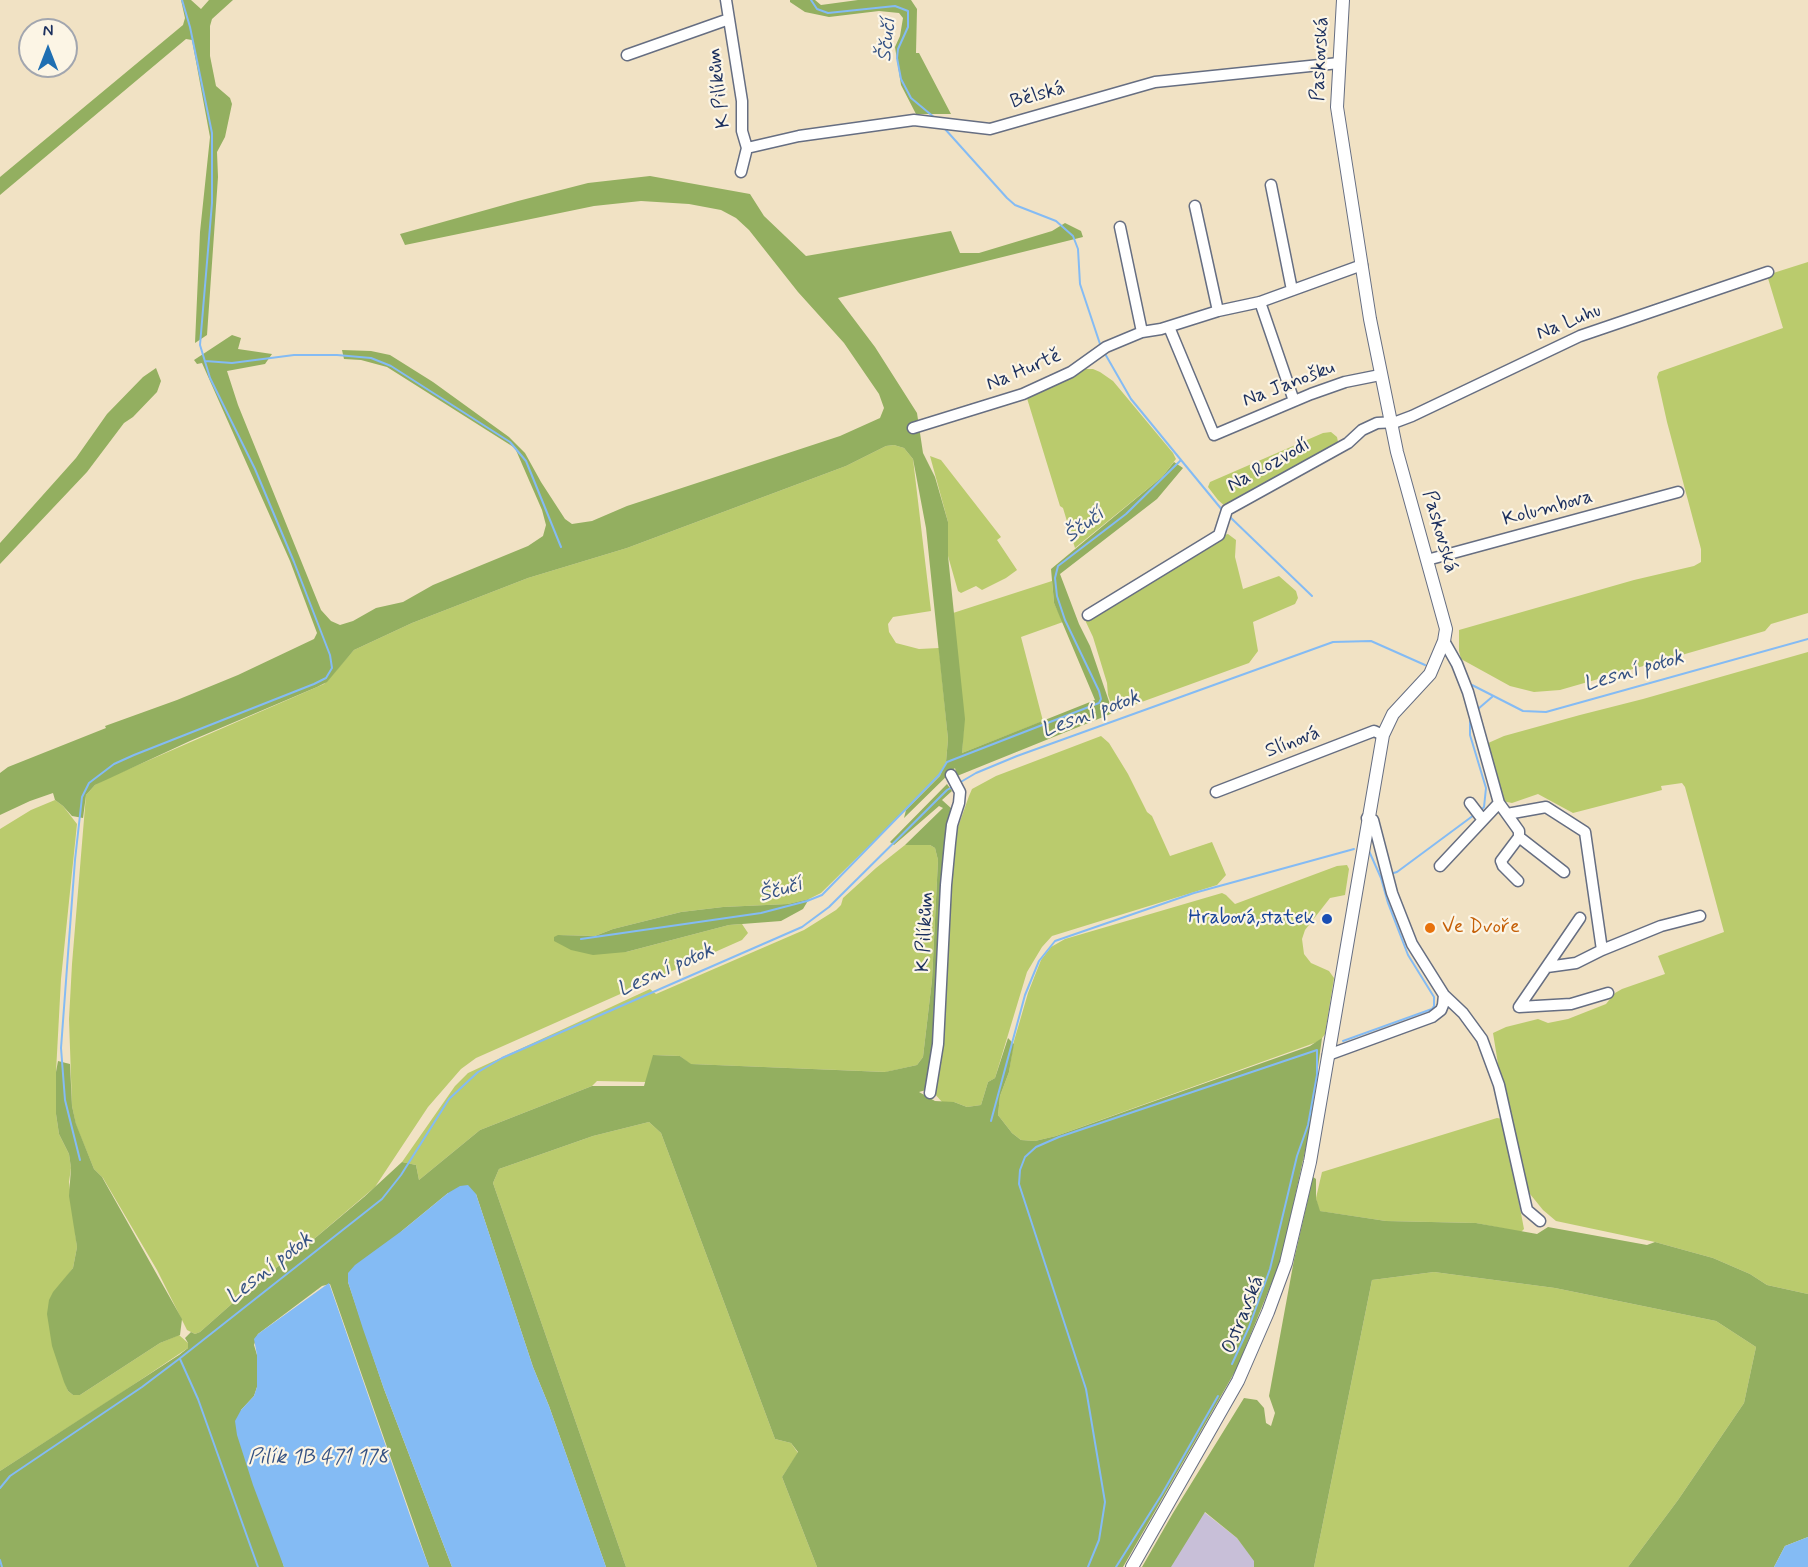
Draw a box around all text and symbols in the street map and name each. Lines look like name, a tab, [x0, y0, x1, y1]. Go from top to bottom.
street label: Paskovská	[1307, 16, 1335, 102]
water label: Ščučí	[873, 17, 903, 63]
north arrow	[18, 18, 78, 78]
text: N	[43, 21, 53, 42]
street label: K Pilíkům	[703, 46, 737, 130]
street label: Bělská	[1008, 77, 1068, 115]
street label: Na Luhu	[1533, 299, 1605, 347]
street label: Na Hurtě	[983, 344, 1065, 398]
street label: Na Janošku	[1239, 356, 1339, 414]
street label: Na Rozvodí	[1223, 433, 1315, 499]
street label: Kolumbova	[1500, 485, 1596, 533]
street label: Paskovská	[1416, 488, 1462, 576]
water label: Ščučí	[1060, 503, 1110, 549]
water label: Lesní potok	[1581, 646, 1687, 698]
water label: Lesní potok	[1038, 686, 1144, 744]
street label: Slínová	[1262, 722, 1324, 764]
water label: Ščučí	[756, 873, 806, 909]
street label: K Pilíkům	[912, 891, 940, 973]
place label: Hrabová,statek	[1188, 907, 1315, 931]
marker: Hrabová,statek	[1320, 912, 1334, 926]
place label: Ve Dvoře	[1442, 916, 1520, 940]
marker: Ve Dvoře	[1423, 921, 1437, 935]
water label: Lesní potok	[614, 939, 718, 1003]
water label: Lesní potok	[222, 1227, 318, 1311]
street label: Ostravská	[1217, 1272, 1271, 1358]
water label: Pilík 1B 471 178	[248, 1446, 388, 1472]

